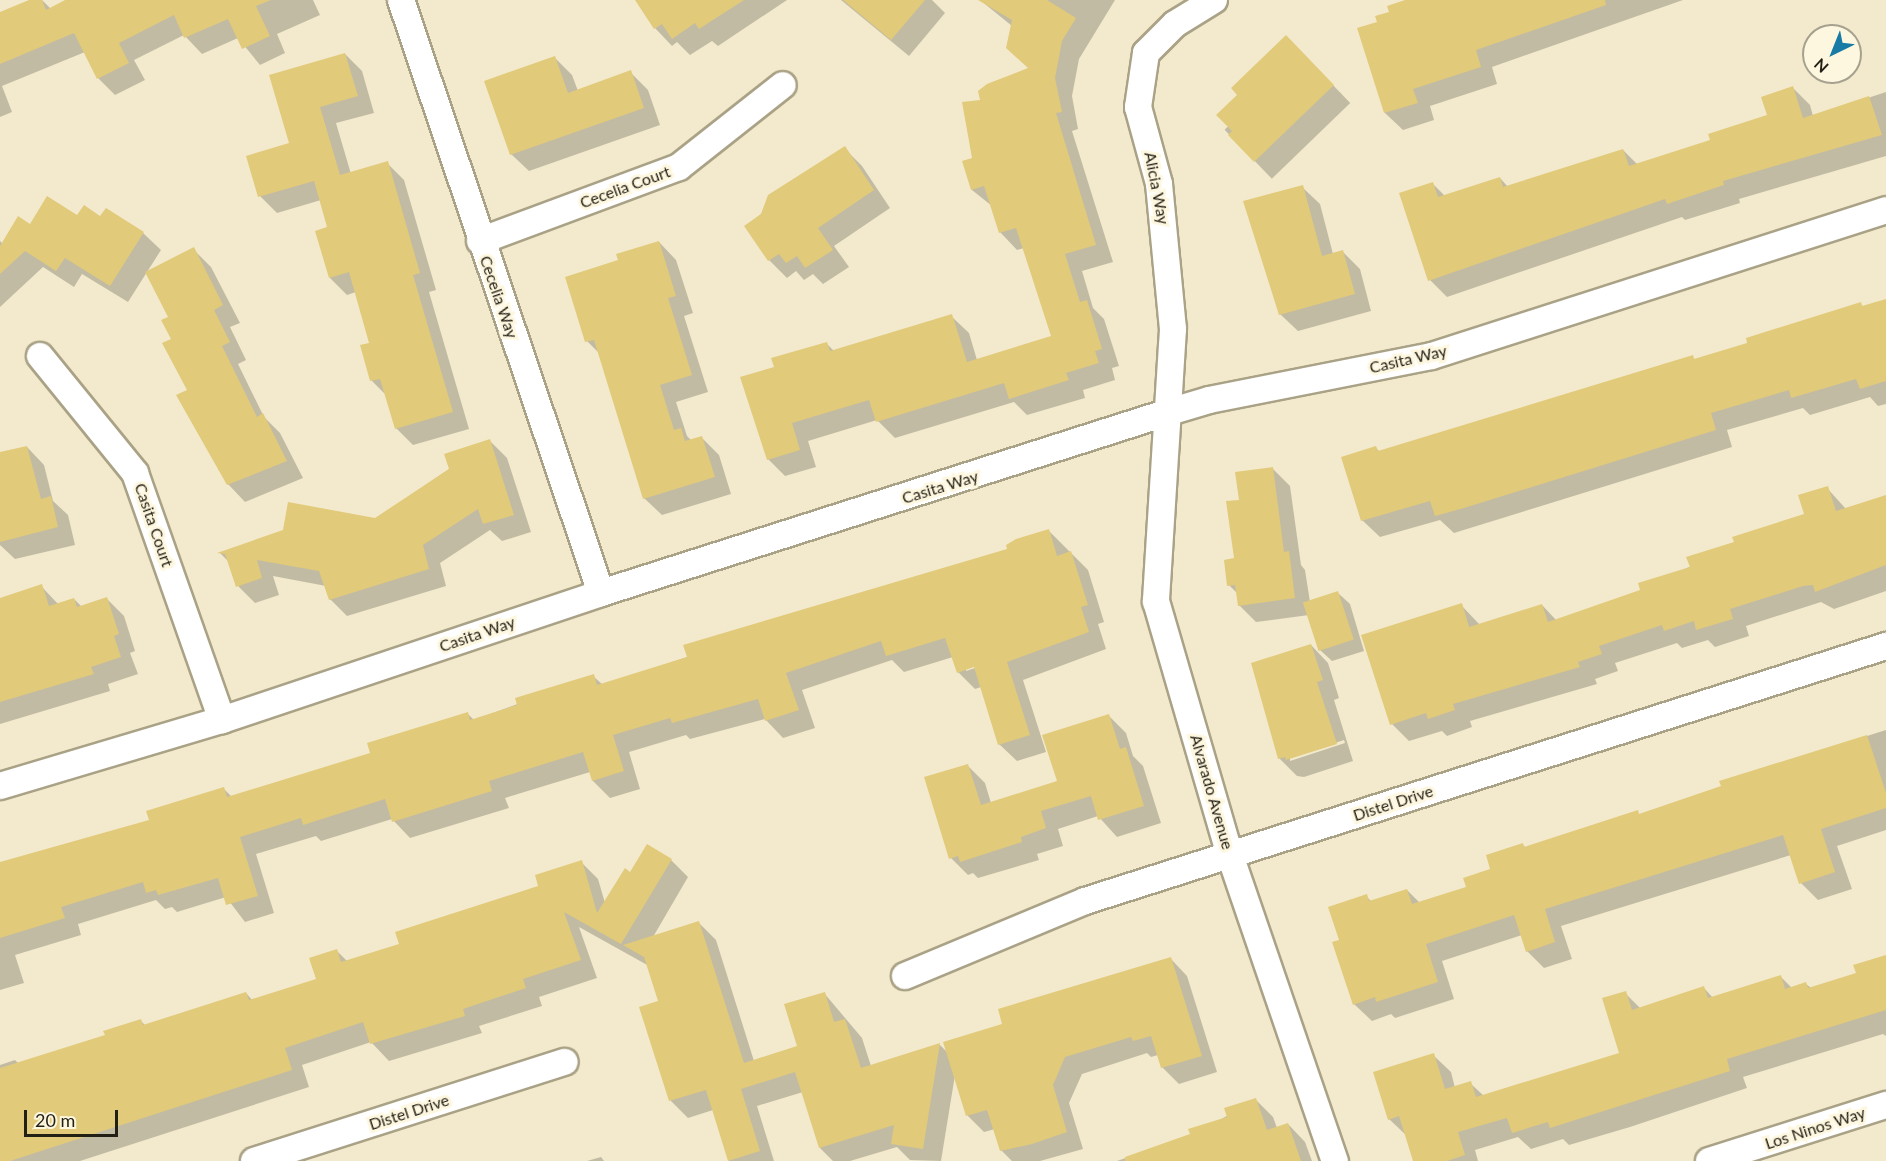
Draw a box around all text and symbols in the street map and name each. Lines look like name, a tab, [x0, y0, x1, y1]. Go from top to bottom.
north arrow	[1802, 24, 1862, 84]
text: N	[1810, 55, 1832, 77]
street label: Alicia Way	[1141, 150, 1173, 226]
street label: Cecelia Court	[577, 162, 673, 212]
street label: Cecelia Way	[476, 253, 522, 341]
street label: Casita Way	[1367, 341, 1449, 377]
street label: Casita Way	[899, 466, 981, 508]
street label: Casita Court	[131, 481, 177, 569]
street label: Casita Way	[437, 612, 517, 656]
street label: Alvarado Avenue	[1186, 732, 1238, 852]
street label: Distel Drive	[1351, 781, 1435, 825]
street label: Distel Drive	[367, 1090, 451, 1134]
scale bar	[27, 1098, 122, 1136]
street label: Los Ninos Way	[1762, 1103, 1868, 1153]
text: 20 m	[35, 1109, 75, 1131]

